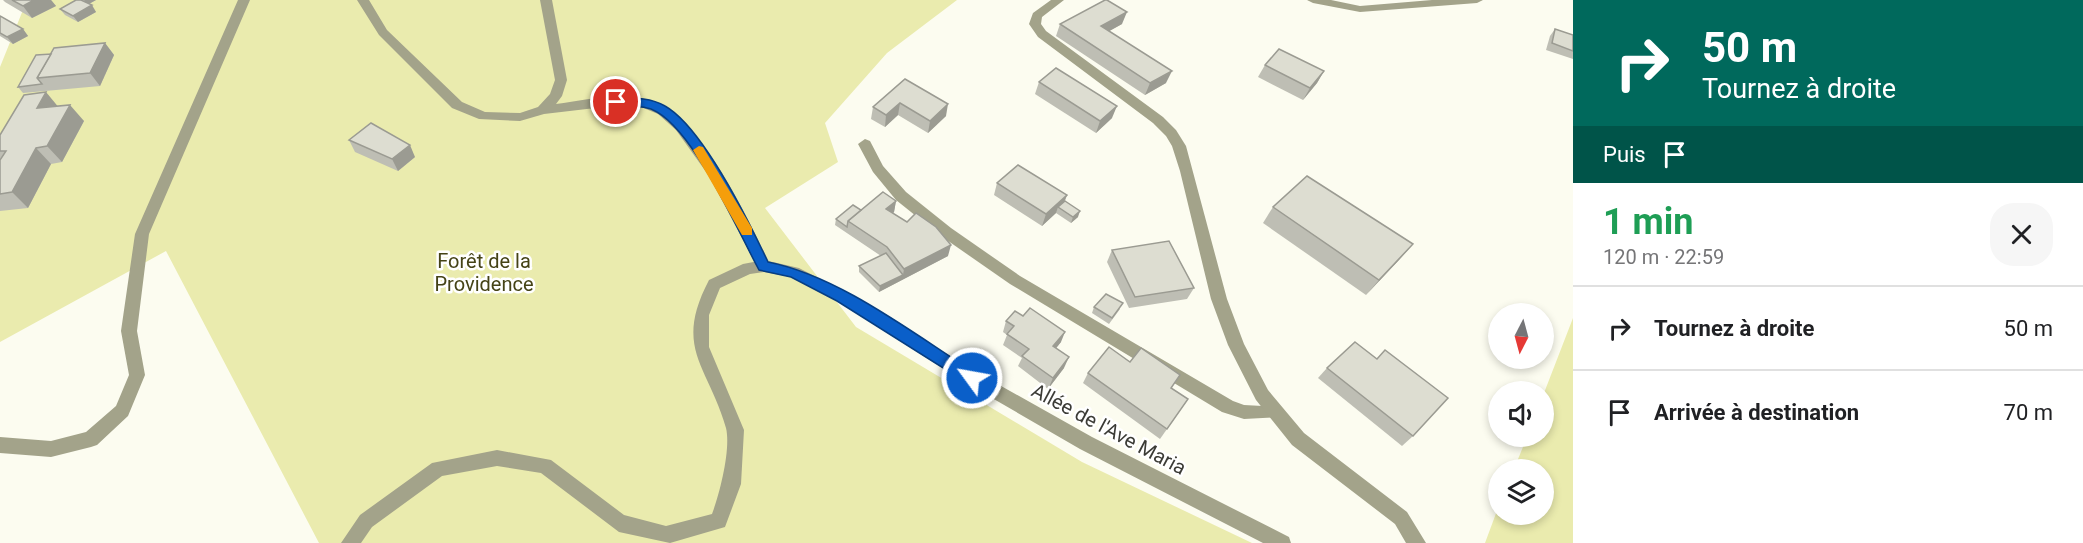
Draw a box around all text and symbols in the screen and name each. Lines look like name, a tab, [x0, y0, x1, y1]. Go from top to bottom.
text: 50 m	[1702, 23, 1797, 72]
icon: right	[1603, 24, 1681, 102]
text: Tournez à droite	[1702, 73, 1896, 105]
pin	[590, 76, 641, 127]
icon: arrive	[599, 85, 632, 118]
icon: arrive	[1658, 138, 1691, 171]
text: Puis	[1603, 142, 1646, 167]
text: 1 min	[1603, 201, 1694, 243]
button: close	[1990, 203, 2053, 266]
text: 120 m · 22:59	[1603, 245, 1724, 269]
park label: Forêt de la Providence	[434, 249, 534, 296]
north arrow	[1488, 303, 1554, 369]
map controls	[1488, 303, 1554, 525]
icon: right	[1603, 312, 1636, 345]
text: Tournez à droite	[1654, 316, 1814, 341]
text: 50 m	[2004, 316, 2053, 341]
position arrow	[940, 346, 1004, 410]
street label: Allée de l'Ave Maria	[1028, 378, 1190, 480]
button: sound	[1488, 381, 1554, 447]
icon: arrive	[1603, 396, 1636, 429]
text: Arrivée à destination	[1654, 400, 1859, 425]
text: 70 m	[2004, 400, 2053, 425]
button: layers	[1488, 459, 1554, 525]

